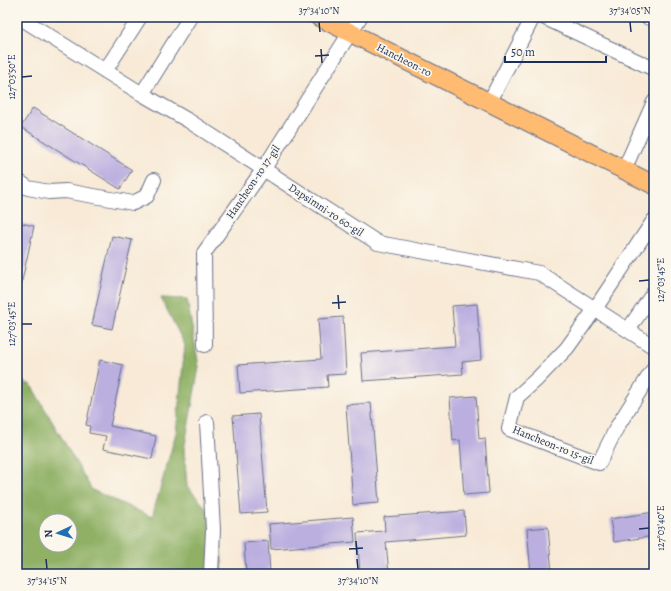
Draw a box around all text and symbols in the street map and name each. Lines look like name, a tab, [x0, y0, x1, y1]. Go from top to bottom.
text: 37°34'10"N	[299, 4, 339, 17]
text: 37°34'05"N	[609, 4, 651, 17]
scale bar	[505, 38, 606, 64]
street label: Hancheon-ro	[374, 40, 435, 81]
text: 50 m	[511, 44, 535, 60]
text: 127°03'50"E	[5, 54, 18, 100]
street label: Hancheon-ro 17-gil	[223, 142, 283, 222]
street label: Dapsimni-ro 60-gil	[285, 180, 367, 240]
text: 127°03'45"E	[654, 258, 667, 302]
text: 127°03'45"E	[5, 302, 18, 346]
street label: Hancheon-ro 15-gil	[510, 422, 596, 468]
text: 127°03'40"E	[654, 505, 667, 551]
north arrow	[38, 513, 78, 553]
text: N	[41, 529, 56, 538]
text: 37°34'15"N	[27, 574, 67, 587]
text: 37°34'10"N	[338, 574, 378, 587]

